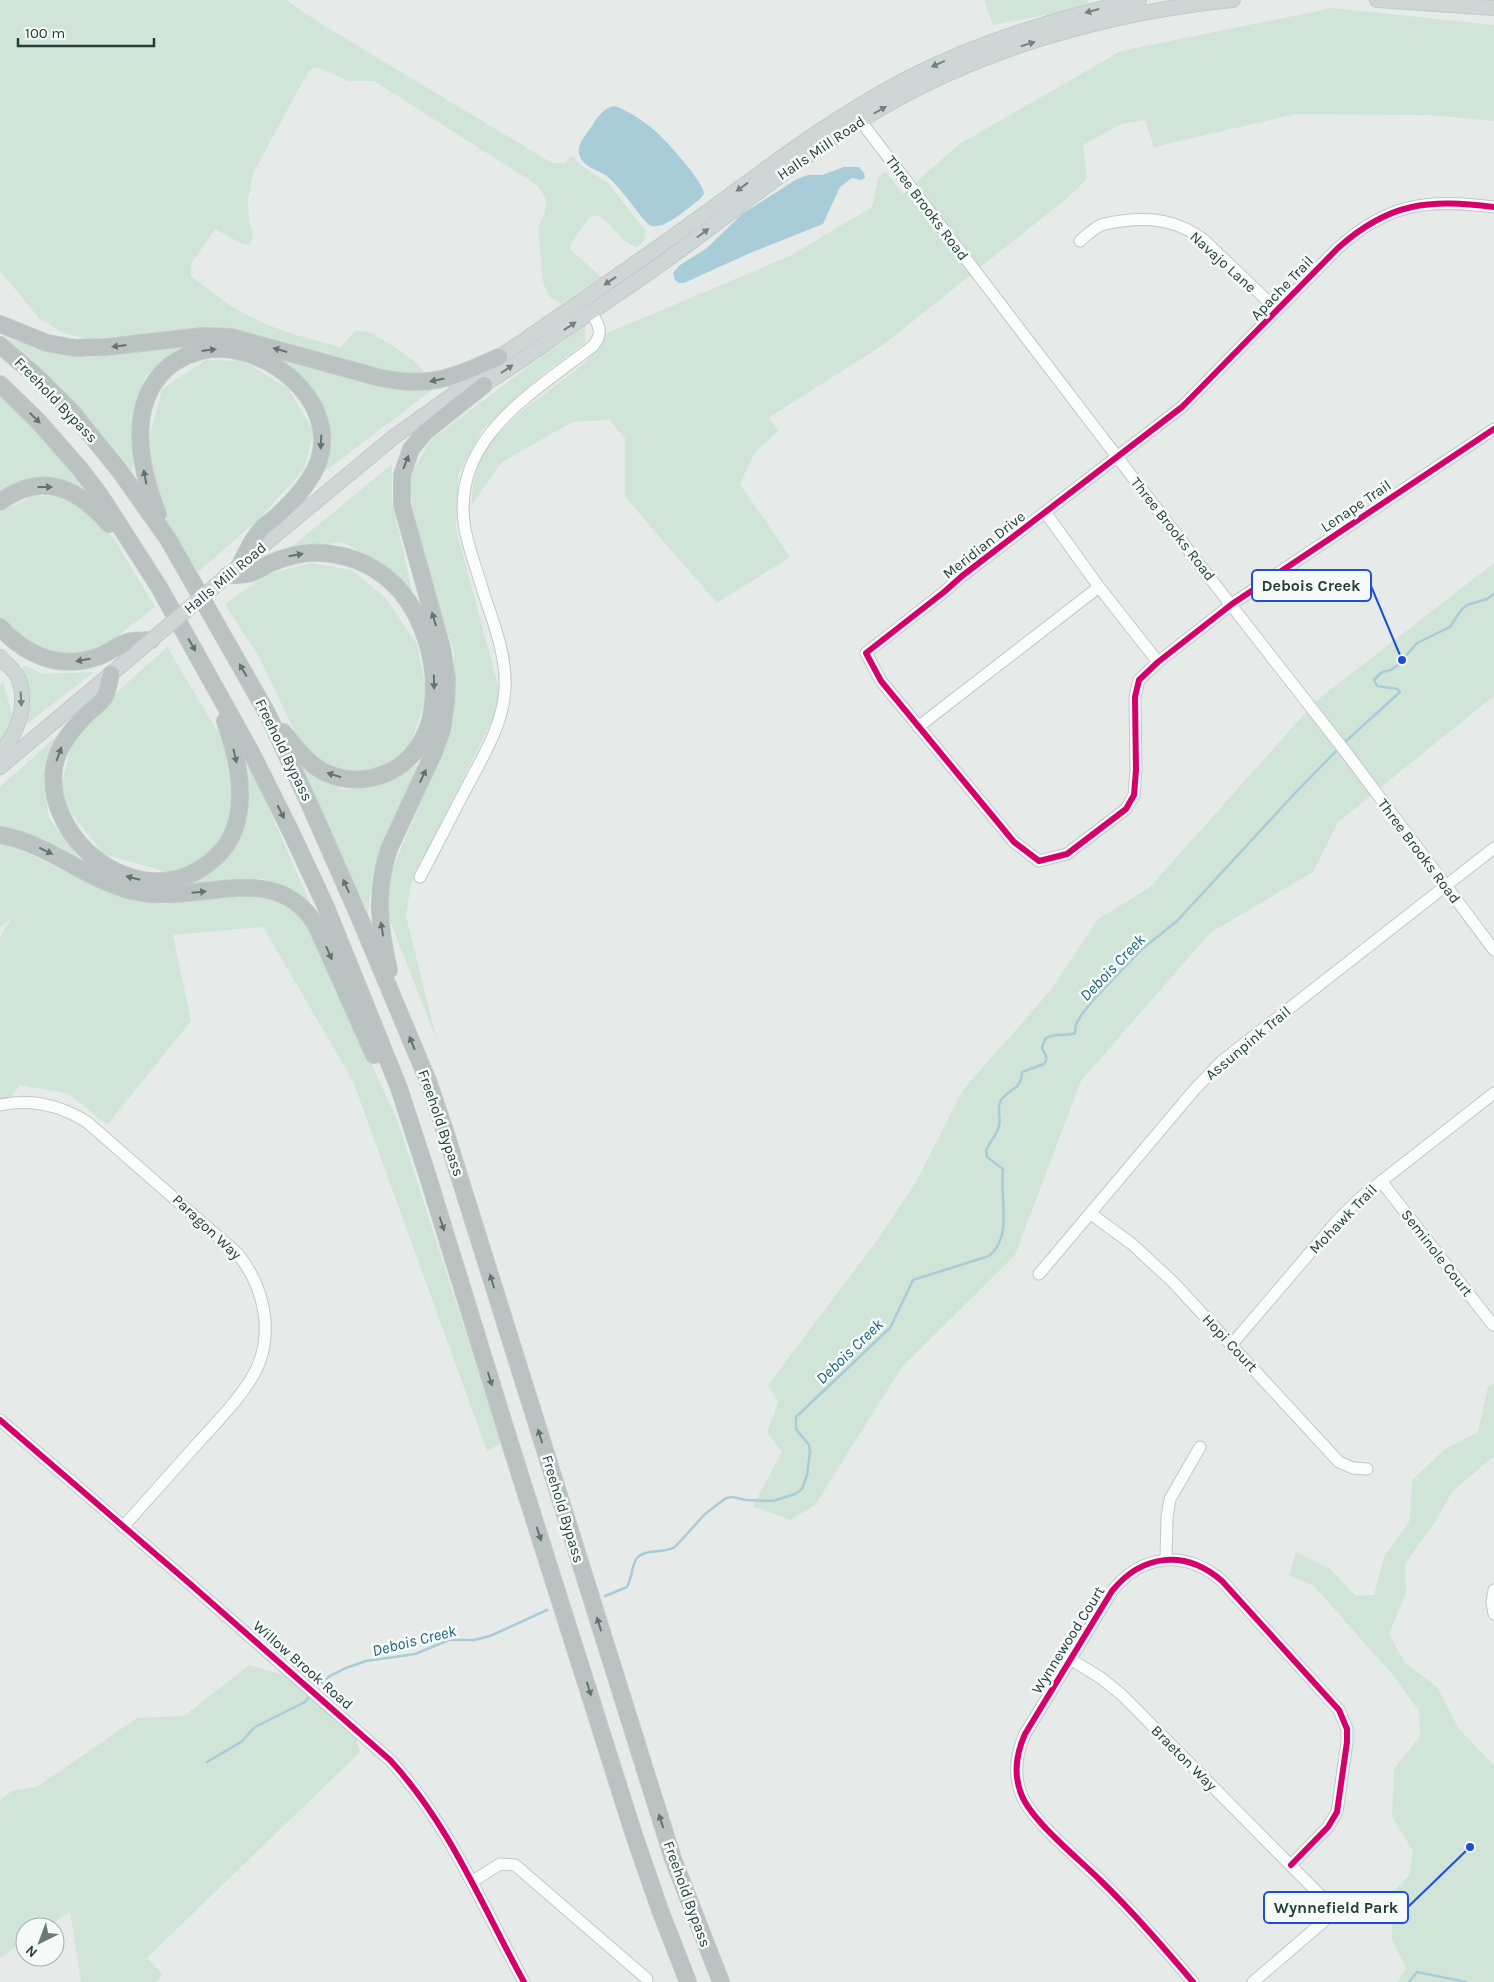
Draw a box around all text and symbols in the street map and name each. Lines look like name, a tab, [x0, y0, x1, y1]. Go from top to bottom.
one-way arrow	[1084, 8, 1099, 16]
scale bar	[18, 15, 154, 47]
text: 100 m	[25, 24, 65, 42]
one-way arrow	[1021, 40, 1036, 48]
one-way arrow	[931, 60, 945, 68]
one-way arrow	[873, 105, 886, 114]
street label: Halls Mill Road	[774, 112, 868, 184]
street label: Three Brooks Road	[882, 152, 972, 264]
one-way arrow	[735, 182, 749, 192]
one-way arrow	[696, 227, 709, 238]
street label: Navajo Lane	[1186, 228, 1260, 296]
street label: Apache Trail	[1247, 252, 1317, 324]
one-way arrow	[603, 276, 617, 286]
one-way arrow	[564, 321, 577, 331]
one-way arrow	[111, 342, 127, 350]
one-way arrow	[272, 345, 287, 353]
one-way arrow	[201, 346, 217, 354]
street label: Freehold Bypass	[11, 354, 101, 446]
one-way arrow	[500, 364, 514, 374]
one-way arrow	[430, 376, 445, 384]
one-way arrow	[29, 412, 41, 424]
one-way arrow	[317, 434, 325, 450]
one-way arrow	[402, 454, 410, 469]
one-way arrow	[141, 469, 149, 484]
street label: Three Brooks Road	[1127, 474, 1219, 584]
street label: Lenape Trail	[1317, 476, 1395, 536]
one-way arrow	[37, 483, 53, 491]
street label: Meridian Drive	[939, 507, 1029, 583]
street label: Halls Mill Road	[180, 538, 270, 618]
one-way arrow	[288, 551, 304, 559]
callout: Debois Creek	[1252, 570, 1371, 601]
text: Debois Creek	[1262, 576, 1361, 595]
one-way arrow	[430, 611, 438, 626]
one-way arrow	[187, 638, 196, 652]
one-way arrow	[74, 657, 90, 665]
one-way arrow	[239, 663, 247, 678]
one-way arrow	[430, 675, 438, 691]
one-way arrow	[17, 691, 25, 707]
street label: Freehold Bypass	[251, 696, 317, 804]
one-way arrow	[55, 746, 63, 761]
one-way arrow	[232, 748, 240, 763]
one-way arrow	[419, 769, 427, 783]
one-way arrow	[326, 771, 341, 779]
street label: Three Brooks Road	[1374, 795, 1464, 907]
one-way arrow	[277, 805, 285, 819]
one-way arrow	[39, 847, 53, 855]
one-way arrow	[126, 873, 141, 881]
one-way arrow	[341, 879, 349, 893]
one-way arrow	[191, 887, 207, 895]
one-way arrow	[378, 921, 386, 937]
water label: Debois Creek	[1076, 929, 1150, 1005]
one-way arrow	[326, 946, 334, 960]
street label: Assunpink Trail	[1202, 1002, 1294, 1084]
one-way arrow	[407, 1036, 415, 1050]
street label: Freehold Bypass	[414, 1067, 468, 1179]
street label: Mohawk Trail	[1305, 1180, 1381, 1258]
street label: Paragon Way	[169, 1191, 245, 1263]
street label: Seminole Court	[1397, 1206, 1477, 1300]
one-way arrow	[439, 1217, 447, 1232]
one-way arrow	[487, 1273, 495, 1288]
street label: Hopi Court	[1199, 1310, 1262, 1376]
water label: Debois Creek	[812, 1314, 887, 1388]
one-way arrow	[487, 1372, 495, 1387]
one-way arrow	[536, 1428, 544, 1443]
street label: Freehold Bypass	[538, 1453, 588, 1565]
one-way arrow	[536, 1527, 544, 1542]
street label: Wynnewood Court	[1028, 1583, 1109, 1697]
street label: Willow Brook Road	[249, 1617, 357, 1713]
one-way arrow	[595, 1617, 603, 1632]
water label: Debois Creek	[370, 1621, 459, 1660]
one-way arrow	[585, 1682, 593, 1697]
street label: Braeton Way	[1147, 1721, 1221, 1795]
one-way arrow	[657, 1814, 665, 1829]
street label: Freehold Bypass	[659, 1838, 715, 1950]
callout: Wynnefield Park	[1264, 1892, 1408, 1923]
text: Wynnefield Park	[1274, 1898, 1399, 1917]
north arrow	[15, 1917, 65, 1967]
text: N	[22, 1942, 41, 1961]

